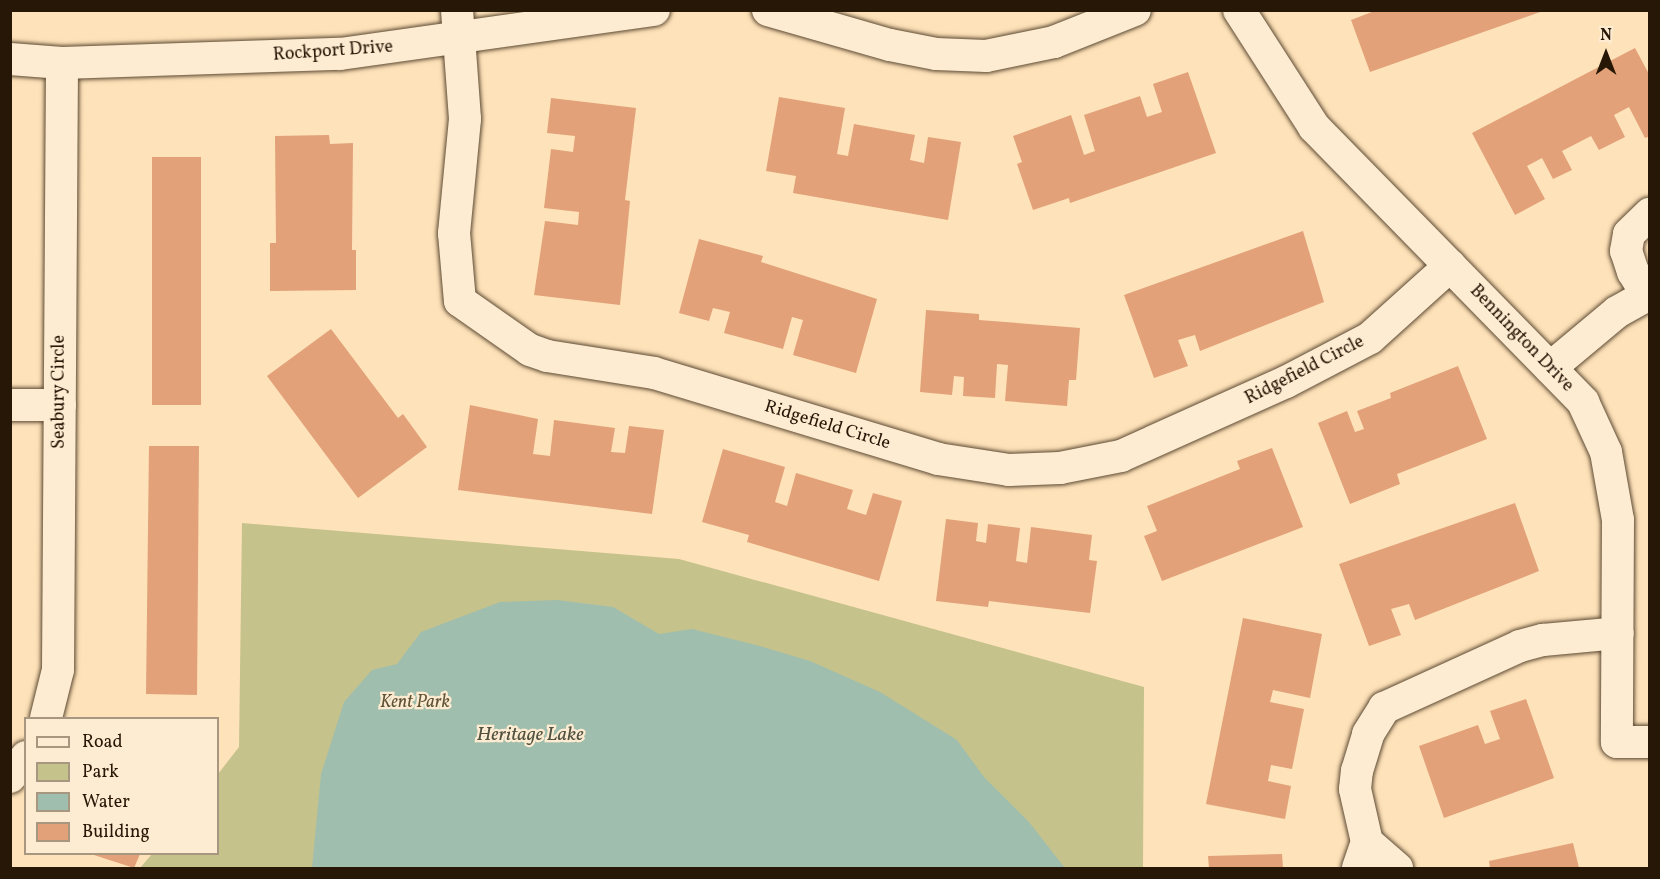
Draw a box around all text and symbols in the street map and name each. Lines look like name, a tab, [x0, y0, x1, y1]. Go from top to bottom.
north arrow	[1576, 24, 1636, 84]
text: N	[1600, 25, 1612, 47]
street label: Rockport Drive	[272, 37, 394, 67]
street label: Bennington Drive	[1464, 281, 1578, 397]
street label: Ridgefield Circle	[1242, 332, 1368, 410]
street label: Seabury Circle	[49, 335, 71, 449]
street label: Ridgefield Circle	[761, 397, 893, 455]
park label: Kent Park	[380, 692, 450, 714]
legend	[24, 717, 219, 855]
water label: Heritage Lake	[476, 723, 584, 747]
text: Road	[82, 730, 123, 755]
text: Park	[82, 760, 119, 785]
text: Water	[82, 790, 130, 815]
text: Building	[82, 820, 150, 845]

